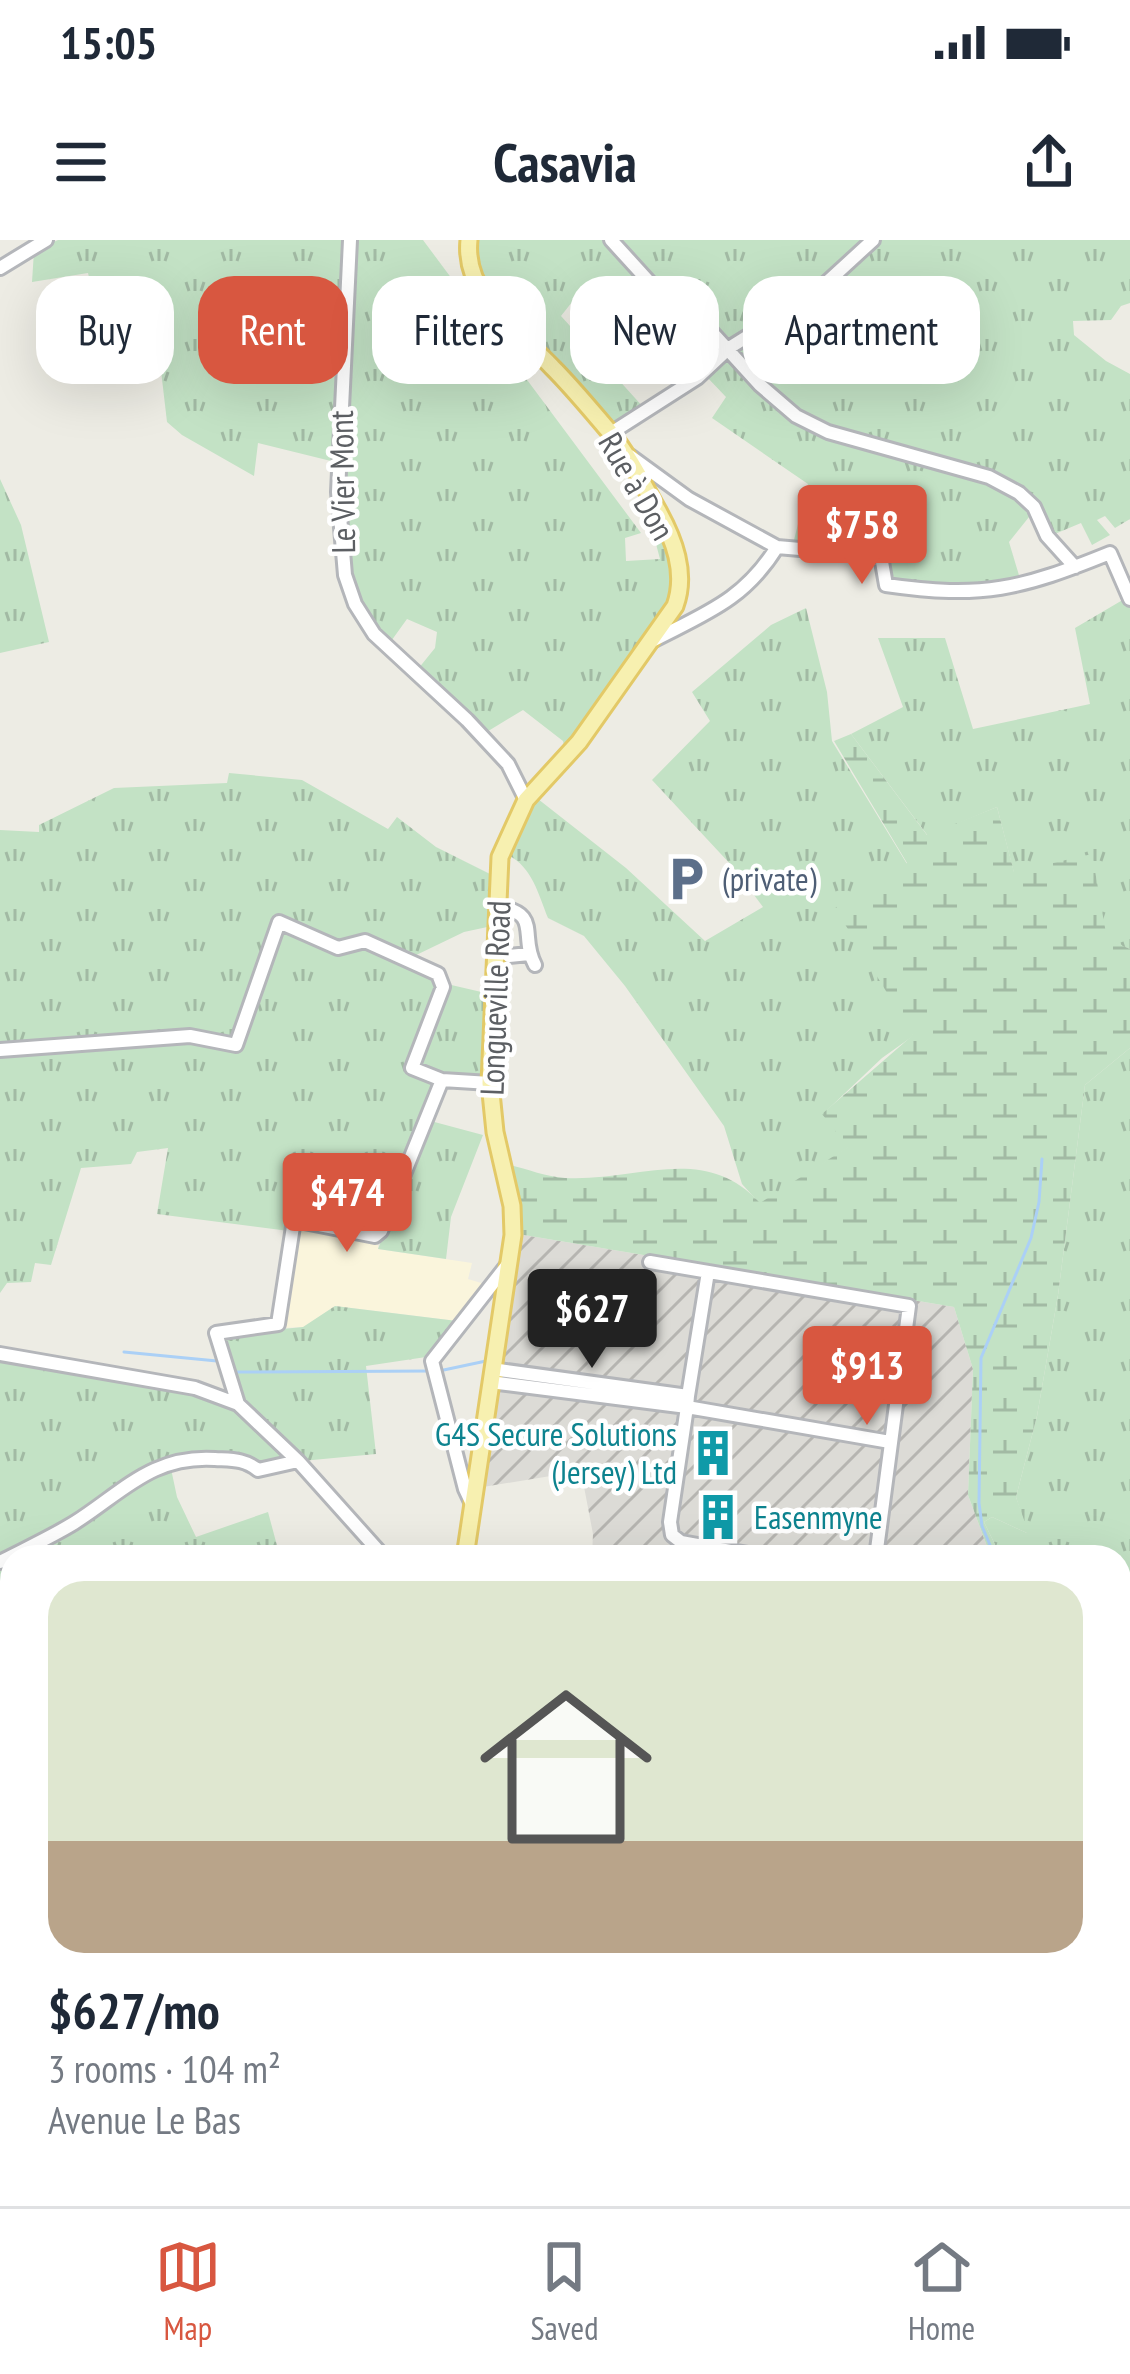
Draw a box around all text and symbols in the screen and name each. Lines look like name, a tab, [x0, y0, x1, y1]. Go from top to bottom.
text: 15:05	[60, 13, 157, 71]
text: Casavia	[493, 127, 637, 197]
icon: menu	[48, 129, 114, 195]
icon: share	[1016, 129, 1082, 195]
chip: Buy	[36, 276, 174, 384]
chip: Rent	[198, 276, 348, 384]
chip: Filters	[372, 276, 546, 384]
chip: New	[570, 276, 719, 384]
chip: Apartment	[743, 276, 980, 384]
street label: Le Vier Mont	[319, 410, 364, 554]
street label: Rue à Don	[590, 424, 685, 547]
pin: $758	[791, 485, 933, 587]
text: $758	[825, 498, 899, 549]
parking icon: (private)	[661, 854, 711, 904]
place label: (private)	[722, 857, 817, 900]
street label: Longueville Road	[470, 900, 519, 1096]
pin: $474	[276, 1153, 418, 1255]
text: $474	[310, 1166, 384, 1217]
pin: $627	[521, 1269, 663, 1371]
text: $627	[555, 1282, 629, 1333]
pin: $913	[796, 1326, 938, 1428]
text: $913	[830, 1339, 904, 1390]
place label: G4S Secure Solutions (Jersey) Ltd	[435, 1412, 677, 1493]
building icon: G4S Secure Solutions (Jersey) Ltd	[688, 1428, 738, 1478]
building icon: Easenmyne	[693, 1492, 743, 1542]
place label: Easenmyne	[754, 1495, 883, 1538]
icon: home	[458, 1659, 674, 1875]
text: $627/mo	[48, 1977, 220, 2043]
text: 3 rooms · 104 m²	[48, 2043, 281, 2094]
text: Avenue Le Bas	[48, 2094, 241, 2145]
tab: Map	[155, 2234, 221, 2349]
tab: Saved	[530, 2234, 598, 2349]
tab: Home	[908, 2234, 975, 2349]

